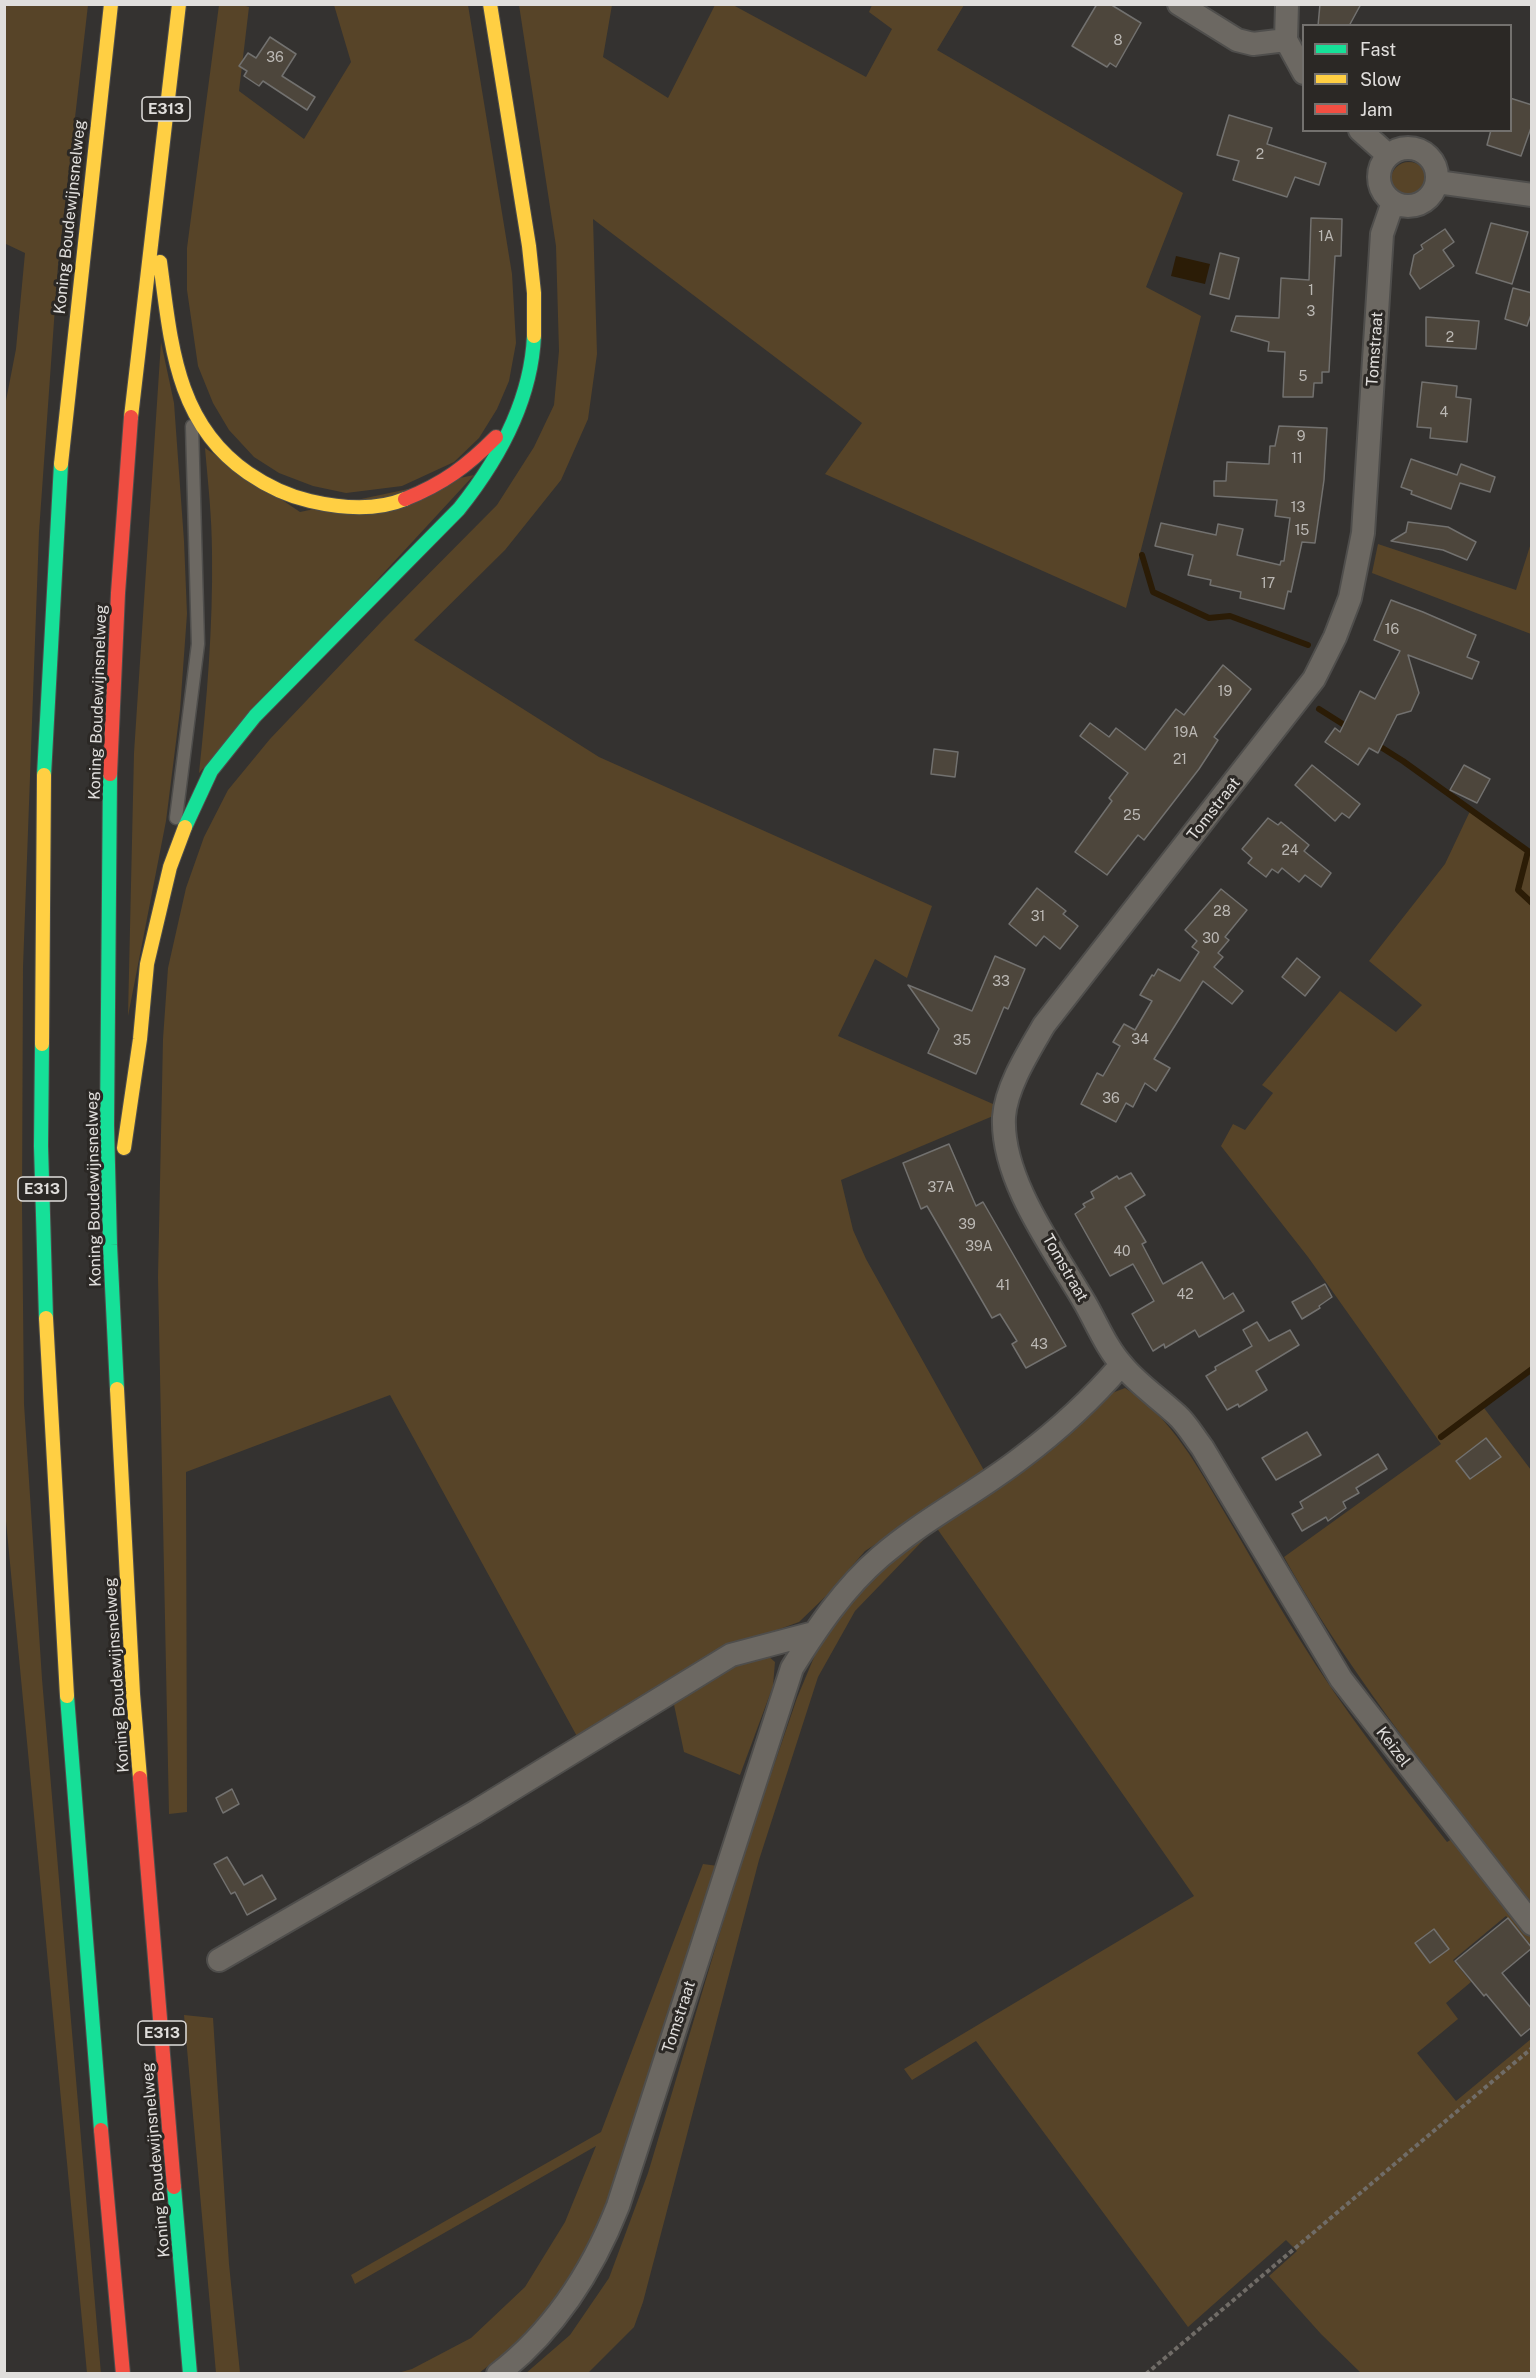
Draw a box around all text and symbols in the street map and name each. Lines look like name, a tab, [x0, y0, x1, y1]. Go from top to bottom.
legend	[1302, 24, 1512, 132]
house number: 8	[1113, 33, 1123, 49]
text: Fast	[1360, 39, 1396, 60]
house number: 36	[266, 50, 284, 66]
text: Slow	[1360, 69, 1401, 90]
road number: E313	[142, 97, 190, 121]
text: Jam	[1360, 99, 1393, 120]
street label: Koning Boudewijnsnelweg	[50, 119, 90, 315]
house number: 2	[1256, 147, 1264, 163]
house number: 1A	[1318, 229, 1334, 245]
house number: 1	[1308, 283, 1314, 299]
house number: 3	[1307, 304, 1315, 320]
street label: Tomstraat	[1363, 311, 1387, 387]
house number: 2	[1446, 330, 1454, 346]
house number: 5	[1299, 369, 1307, 385]
house number: 4	[1440, 405, 1448, 421]
house number: 9	[1297, 429, 1305, 445]
house number: 11	[1291, 451, 1303, 467]
house number: 13	[1291, 500, 1305, 516]
house number: 15	[1295, 523, 1309, 539]
house number: 17	[1261, 576, 1275, 592]
street label: Koning Boudewijnsnelweg	[85, 604, 111, 800]
house number: 16	[1385, 622, 1399, 638]
house number: 19	[1218, 684, 1232, 700]
house number: 19A	[1174, 725, 1198, 741]
house number: 21	[1173, 752, 1187, 768]
street label: Tomstraat	[1183, 774, 1245, 844]
house number: 25	[1123, 808, 1141, 824]
house number: 24	[1281, 843, 1299, 859]
house number: 28	[1213, 904, 1231, 920]
house number: 31	[1031, 909, 1045, 925]
house number: 30	[1202, 931, 1220, 947]
house number: 33	[992, 974, 1010, 990]
house number: 34	[1131, 1032, 1149, 1048]
house number: 35	[953, 1033, 971, 1049]
street label: Koning Boudewijnsnelweg	[83, 1091, 105, 1287]
house number: 36	[1102, 1091, 1120, 1107]
road number: E313	[18, 1177, 66, 1201]
house number: 37A	[928, 1180, 954, 1196]
house number: 39	[958, 1217, 976, 1233]
street label: Tomstraat	[1038, 1231, 1092, 1305]
house number: 39A	[965, 1239, 993, 1255]
house number: 40	[1113, 1244, 1131, 1260]
house number: 41	[996, 1278, 1010, 1294]
house number: 42	[1176, 1287, 1194, 1303]
house number: 43	[1030, 1337, 1048, 1353]
street label: Koning Boudewijnsnelweg	[101, 1577, 133, 1773]
street label: Keizel	[1372, 1723, 1414, 1771]
street label: Tomstraat	[658, 1978, 700, 2056]
road number: E313	[138, 2021, 186, 2045]
street label: Koning Boudewijnsnelweg	[138, 2062, 174, 2258]

